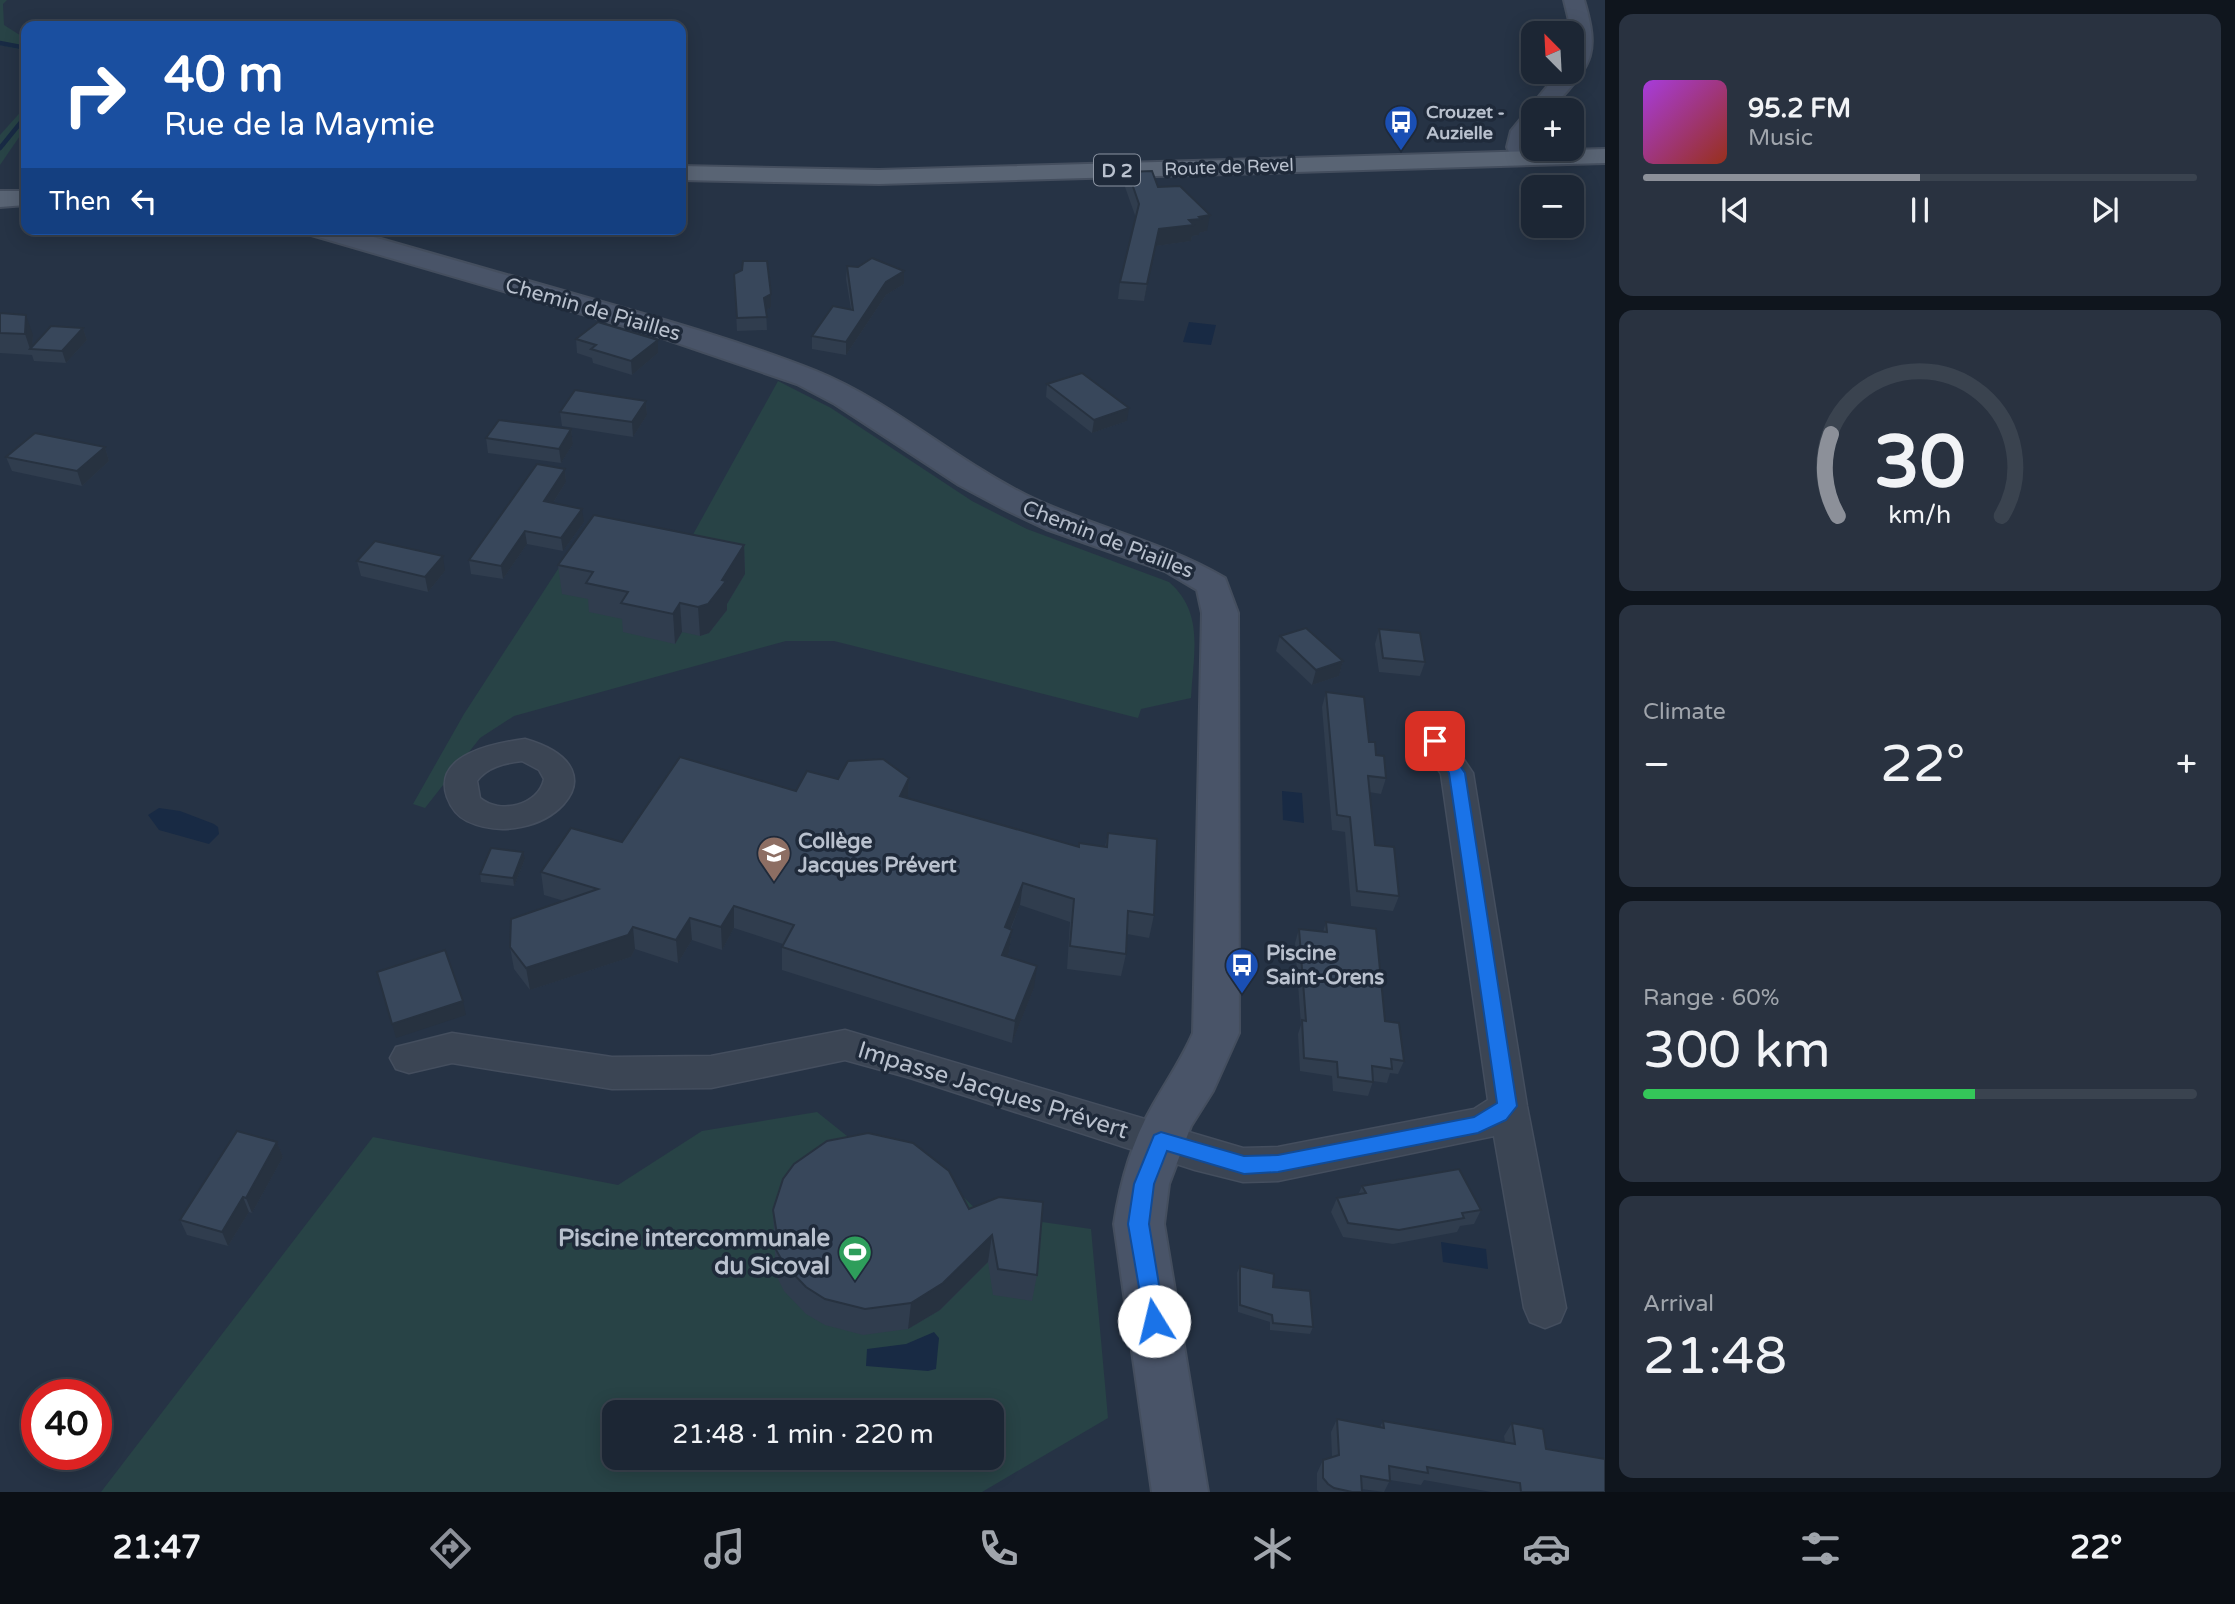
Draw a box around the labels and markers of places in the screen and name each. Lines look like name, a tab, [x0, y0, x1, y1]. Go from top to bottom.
place label: Crouzet - Auzielle	[1426, 101, 1505, 144]
bus stop icon: Crouzet - Auzielle	[1382, 103, 1420, 152]
pin	[1405, 711, 1465, 771]
place label: Collège Jacques Prévert	[797, 829, 957, 878]
school or university icon: Collège Jacques Prévert	[755, 834, 793, 883]
place label: Piscine Saint-Orens	[1266, 941, 1384, 990]
bus stop icon: Piscine Saint-Orens	[1223, 946, 1261, 995]
place label: Piscine intercommunale du Sicoval	[558, 1224, 830, 1281]
sports icon: Piscine intercommunale du Sicoval	[836, 1233, 874, 1282]

